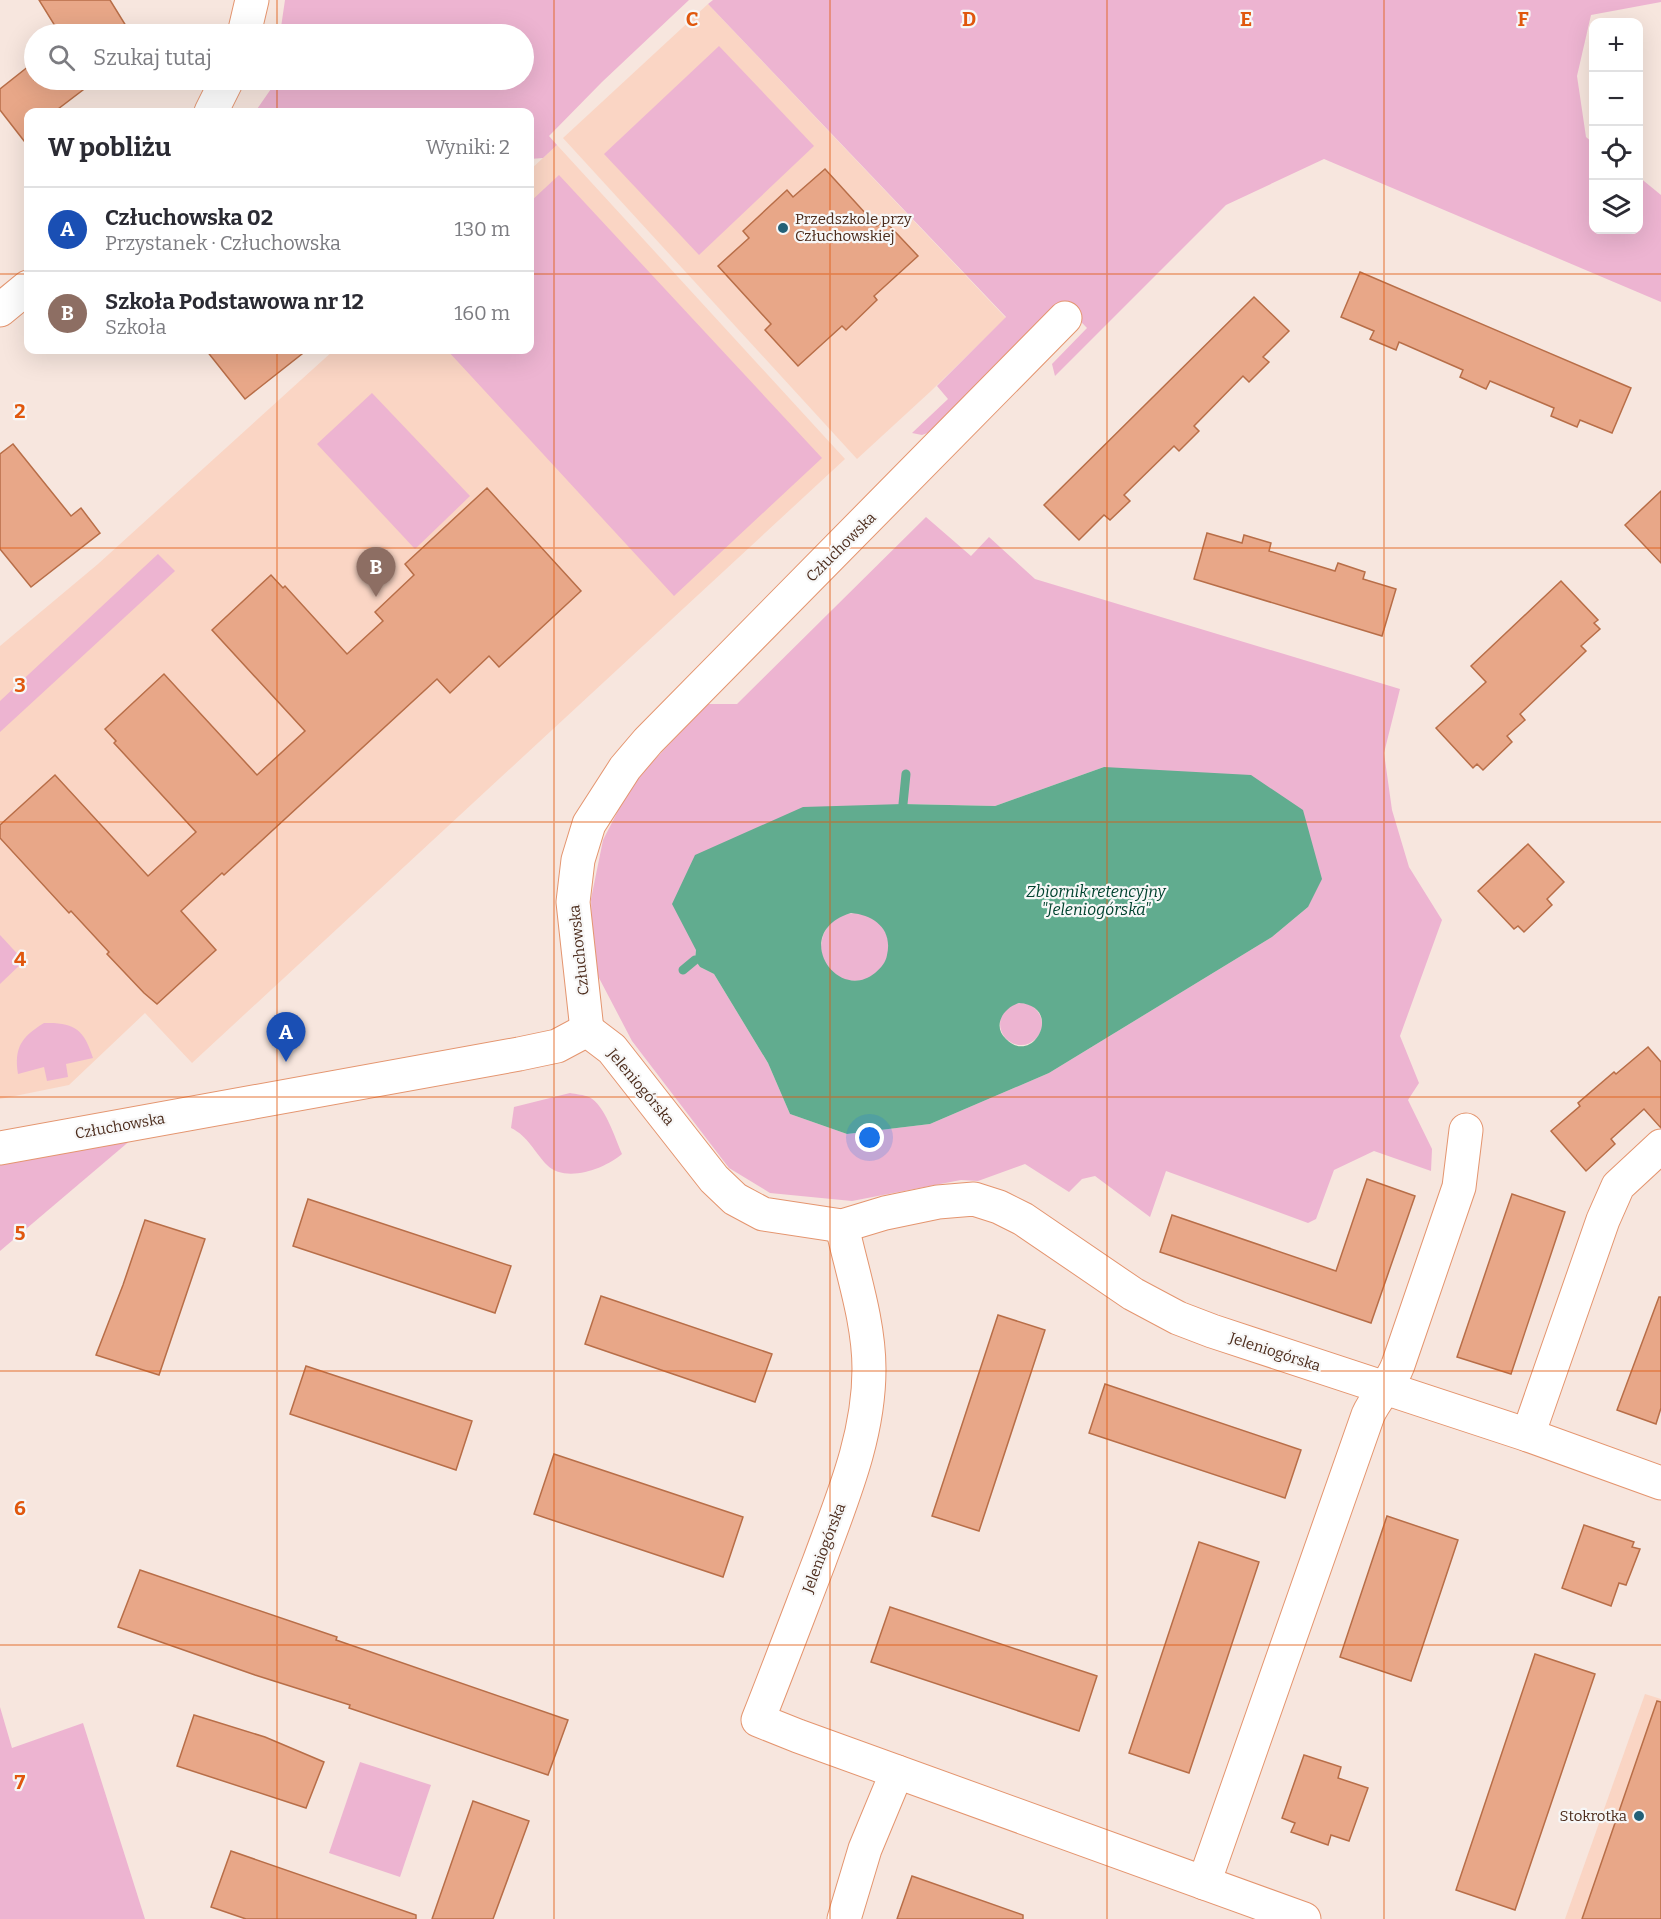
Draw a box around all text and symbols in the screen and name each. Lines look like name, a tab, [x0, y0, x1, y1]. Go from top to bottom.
text: C	[686, 7, 698, 31]
text: D	[962, 7, 976, 31]
text: E	[1240, 7, 1252, 31]
text: F	[1517, 7, 1529, 31]
map controls	[1589, 18, 1643, 234]
button: +	[1589, 18, 1643, 72]
search box	[24, 24, 534, 90]
icon: search	[45, 41, 78, 74]
text: Szukaj tutaj	[93, 44, 212, 71]
button: −	[1589, 72, 1643, 126]
button: locate	[1589, 126, 1643, 180]
text: W pobliżu	[48, 132, 171, 163]
text: Wyniki: 2	[426, 135, 510, 159]
button: layers	[1589, 180, 1643, 234]
text: Człuchowska 02	[105, 204, 273, 231]
place label: Przedszkole przy Człuchowskiej	[795, 210, 912, 245]
text: A	[60, 217, 75, 241]
text: 130 m	[455, 217, 510, 241]
marker: Przedszkole przy Człuchowskiej	[776, 221, 790, 235]
text: Przystanek · Człuchowska	[105, 231, 341, 255]
text: Szkoła Podstawowa nr 12	[105, 288, 364, 315]
text: B	[61, 301, 74, 325]
text: 160 m	[454, 301, 510, 325]
text: Szkoła	[105, 315, 166, 339]
text: 2	[14, 399, 26, 423]
street label: Człuchowska	[802, 508, 880, 586]
pin: B	[356, 548, 395, 597]
text: 3	[14, 673, 26, 697]
water label: Zbiornik retencyjny "Jeleniogórska"	[1026, 882, 1167, 919]
street label: Człuchowska	[565, 904, 593, 996]
text: 4	[14, 947, 26, 971]
pin: A	[266, 1012, 306, 1062]
street label: Jeleniogórska	[603, 1044, 678, 1129]
street label: Człuchowska	[74, 1109, 166, 1143]
your location	[855, 1123, 884, 1152]
text: 5	[15, 1221, 26, 1245]
street label: Jeleniogórska	[1226, 1328, 1323, 1375]
text: 6	[14, 1496, 26, 1520]
street label: Jeleniogórska	[798, 1501, 849, 1596]
text: 7	[15, 1770, 26, 1794]
place label: Stokrotka	[1560, 1807, 1627, 1825]
marker: Stokrotka	[1632, 1809, 1646, 1823]

